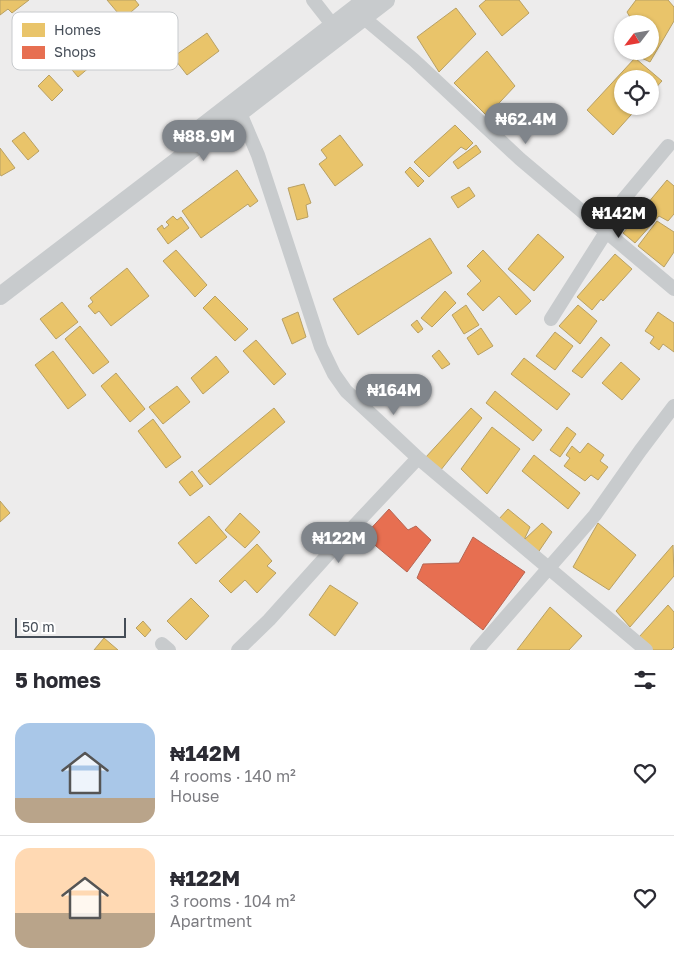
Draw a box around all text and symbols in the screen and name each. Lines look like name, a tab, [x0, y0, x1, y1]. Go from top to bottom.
legend	[12, 12, 178, 70]
north arrow	[614, 15, 659, 60]
map controls	[614, 15, 659, 115]
text: Homes	[54, 21, 101, 38]
text: Shops	[54, 43, 96, 60]
button: locate	[614, 70, 659, 115]
pin: ₦62.4M	[485, 102, 567, 145]
text: ₦62.4M	[496, 109, 556, 129]
pin: ₦88.9M	[163, 120, 245, 162]
text: ₦88.9M	[173, 126, 235, 146]
pin: ₦142M	[584, 196, 654, 239]
text: ₦142M	[592, 203, 646, 223]
pin: ₦164M	[359, 374, 429, 416]
text: ₦164M	[367, 380, 421, 400]
pin: ₦122M	[304, 522, 374, 564]
text: ₦122M	[312, 528, 366, 548]
scale bar	[15, 615, 126, 638]
text: 50 m	[22, 618, 55, 635]
icon: filters	[631, 666, 659, 694]
text: 5 homes	[15, 667, 101, 693]
text: ₦142M	[170, 740, 241, 766]
icon: home	[55, 743, 115, 803]
icon: heart	[631, 759, 659, 787]
text: 4 rooms · 140 m²	[170, 766, 296, 786]
text: House	[170, 786, 219, 806]
text: ₦122M	[170, 865, 240, 891]
icon: home	[55, 868, 115, 928]
icon: heart	[631, 884, 659, 912]
text: 3 rooms · 104 m²	[170, 891, 295, 911]
text: Apartment	[170, 911, 252, 931]

